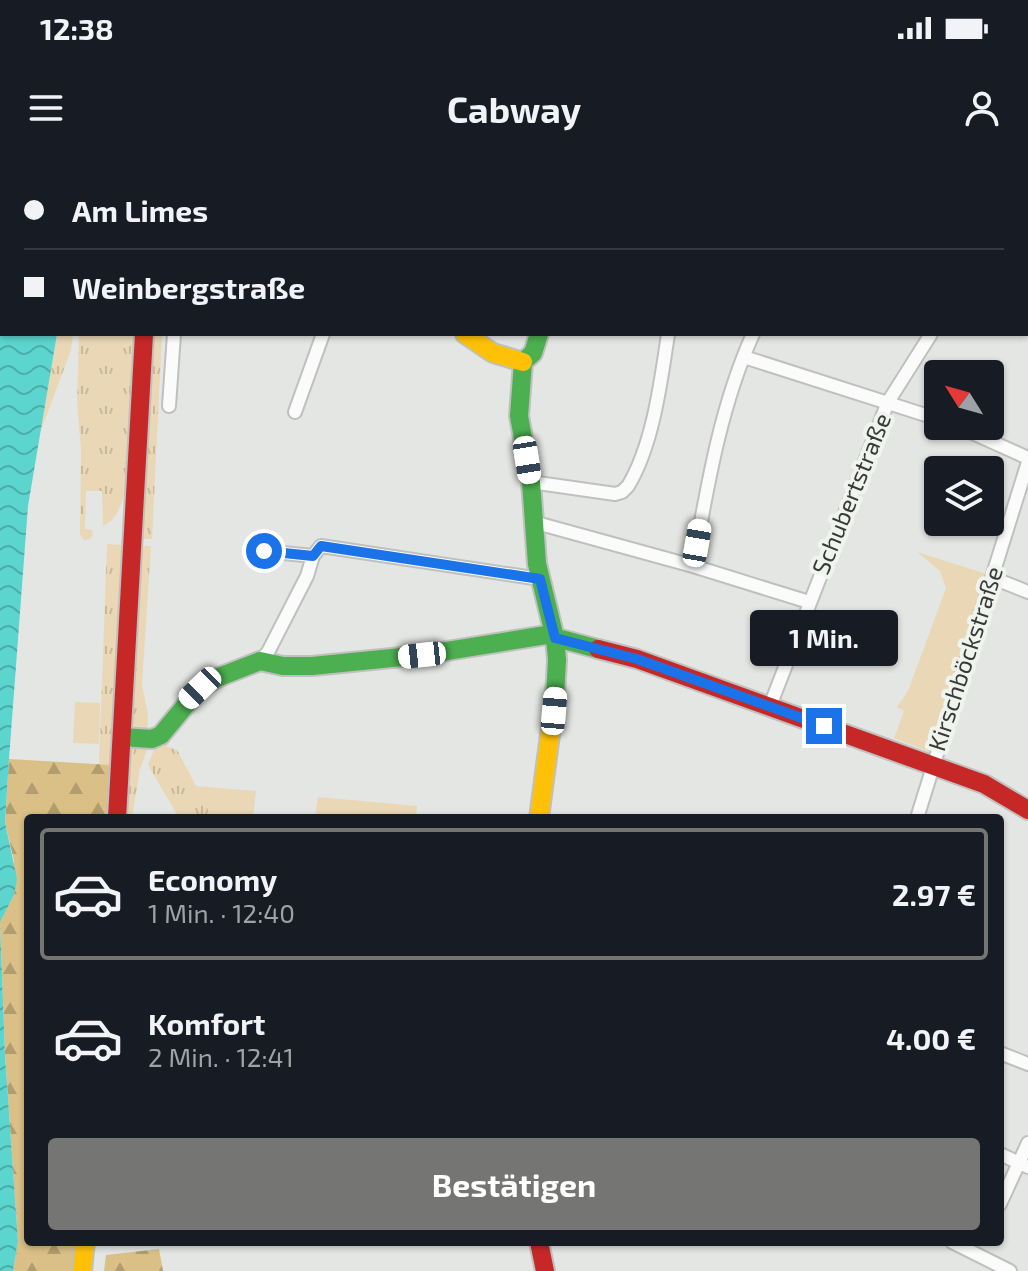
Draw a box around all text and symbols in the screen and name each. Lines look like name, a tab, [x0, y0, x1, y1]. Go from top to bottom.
text: 12:38	[40, 10, 114, 46]
icon: menu	[24, 86, 68, 130]
icon: person	[960, 86, 1004, 130]
text: Cabway	[447, 87, 581, 130]
text: Am Limes	[72, 192, 208, 228]
text: Weinbergstraße	[72, 269, 305, 305]
north arrow	[924, 360, 1004, 440]
map controls	[924, 360, 1004, 536]
street label: Schubertstraße	[805, 409, 896, 578]
car	[511, 434, 543, 486]
button: layers	[924, 456, 1004, 536]
car	[681, 517, 713, 569]
route start	[246, 533, 282, 569]
street label: Kirschböckstraße	[921, 563, 1008, 754]
callout: 1 Min.	[750, 610, 898, 666]
text: 1 Min.	[789, 622, 859, 653]
car	[397, 641, 447, 669]
car	[174, 663, 226, 713]
car	[540, 686, 568, 736]
route end	[806, 708, 842, 744]
icon: car	[52, 858, 124, 930]
text: Economy	[148, 861, 277, 897]
text: 2.97 €	[892, 876, 976, 912]
text: 1 Min. · 12:40	[148, 897, 295, 928]
icon: car	[52, 1002, 124, 1074]
text: Komfort	[148, 1005, 265, 1041]
text: 4.00 €	[886, 1020, 976, 1056]
text: 2 Min. · 12:41	[148, 1041, 294, 1072]
button: Bestätigen	[48, 1138, 980, 1230]

